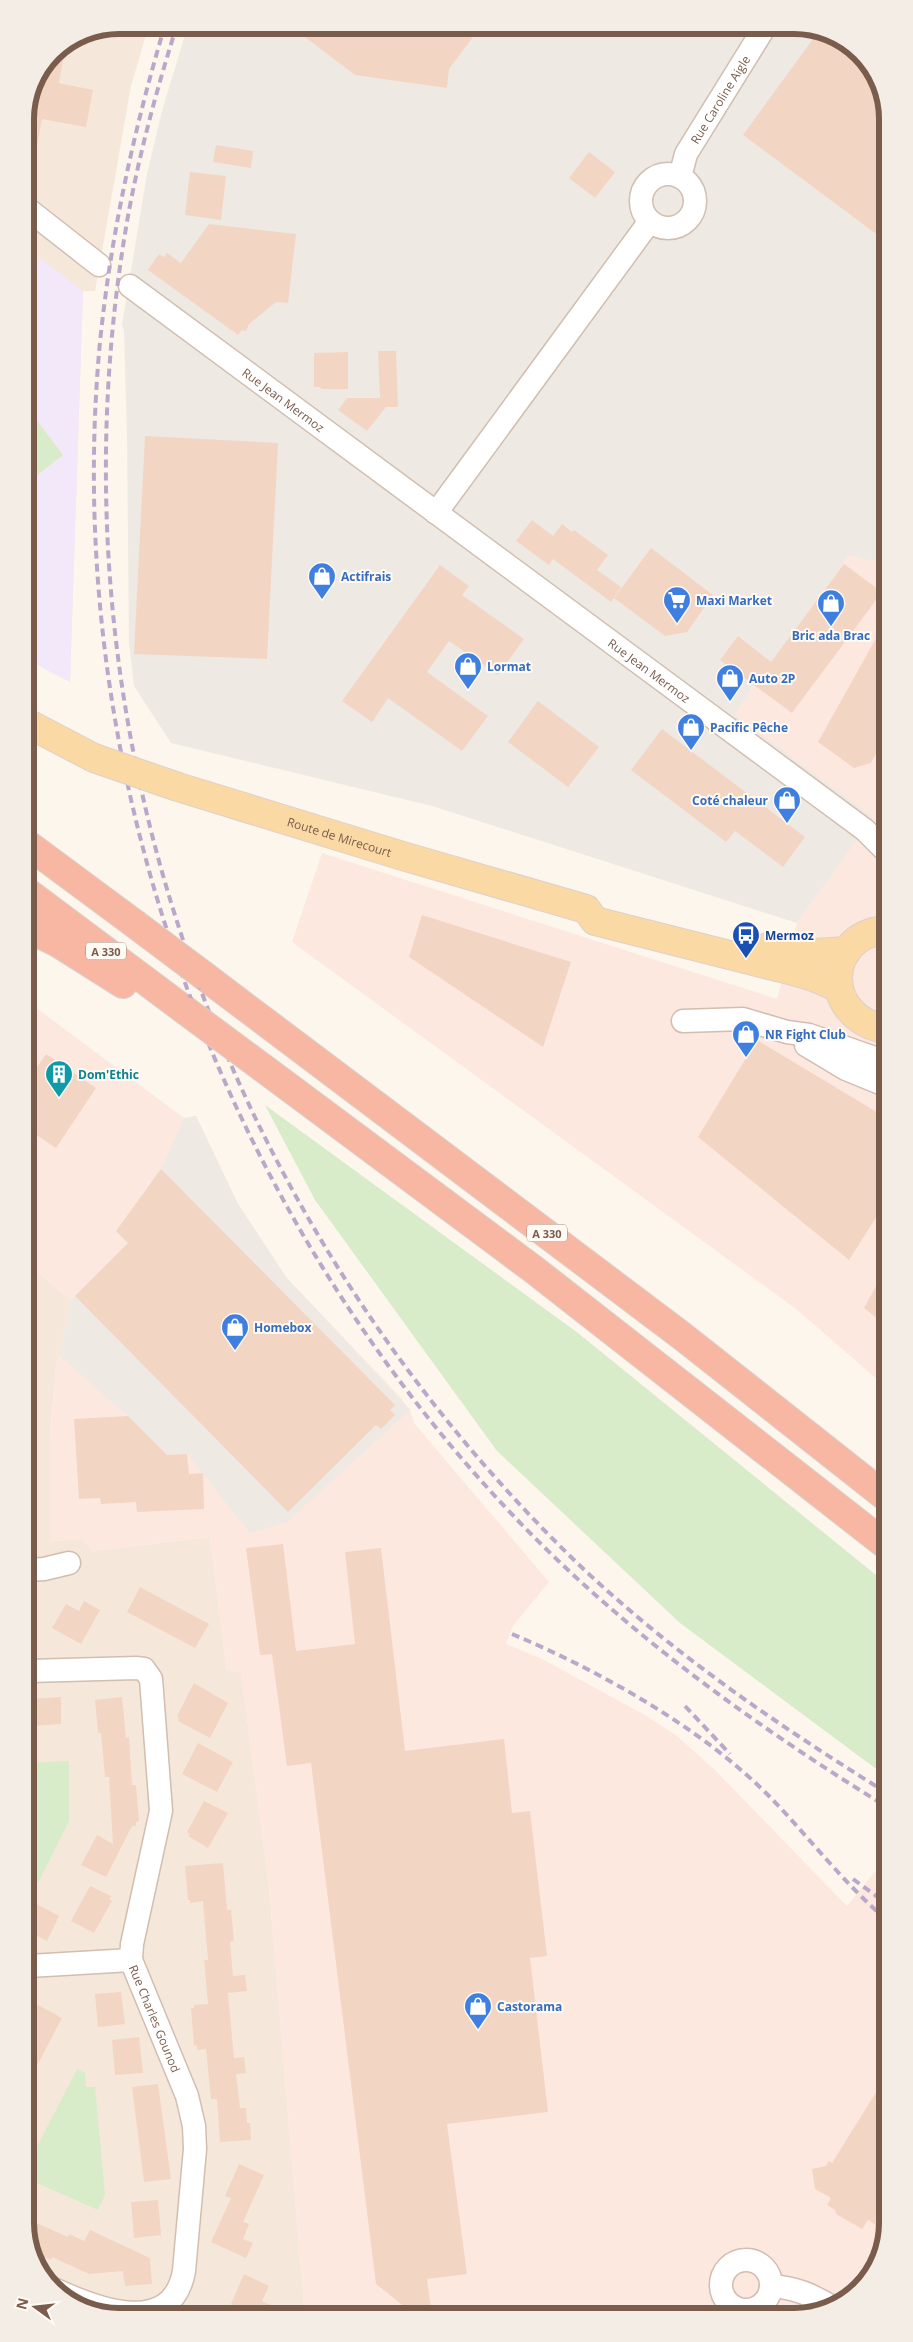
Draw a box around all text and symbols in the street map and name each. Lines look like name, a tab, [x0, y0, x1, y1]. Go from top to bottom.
street label: Rue Caroline Aigle	[686, 52, 754, 147]
street label: Rue Jean Mermoz	[239, 364, 328, 436]
shop icon: Actifrais	[307, 561, 337, 600]
place label: Actifrais	[341, 568, 391, 585]
supermarket icon: Maxi Market	[662, 585, 692, 624]
shop icon: Bric ada Brac	[816, 588, 846, 627]
place label: Maxi Market	[696, 592, 772, 609]
place label: Bric ada Brac	[792, 627, 870, 644]
street label: Rue Jean Mermoz	[605, 634, 694, 707]
shop icon: Lormat	[453, 651, 483, 690]
place label: Lormat	[487, 658, 531, 675]
shop icon: Auto 2P	[715, 663, 745, 702]
place label: Auto 2P	[749, 670, 795, 687]
shop icon: Pacific Pêche	[676, 712, 706, 751]
place label: Pacific Pêche	[710, 719, 788, 736]
shop icon: Coté chaleur	[772, 785, 802, 824]
place label: Coté chaleur	[692, 792, 769, 809]
street label: Route de Mirecourt	[285, 813, 394, 861]
bus stop icon: Mermoz	[731, 920, 761, 959]
place label: Mermoz	[765, 927, 814, 944]
road number: A 330	[86, 942, 126, 959]
shop icon: NR Fight Club	[731, 1019, 761, 1058]
place label: NR Fight Club	[765, 1026, 846, 1043]
building icon: Dom'Ethic	[44, 1059, 74, 1098]
place label: Dom'Ethic	[78, 1066, 139, 1083]
road number: A 330	[527, 1224, 567, 1242]
shop icon: Homebox	[220, 1312, 250, 1351]
place label: Homebox	[254, 1319, 312, 1336]
street label: Rue Charles Gounod	[125, 1962, 185, 2075]
shop icon: Castorama	[463, 1991, 493, 2030]
place label: Castorama	[497, 1998, 562, 2015]
north arrow	[10, 2282, 60, 2332]
text: N	[11, 2296, 33, 2311]

